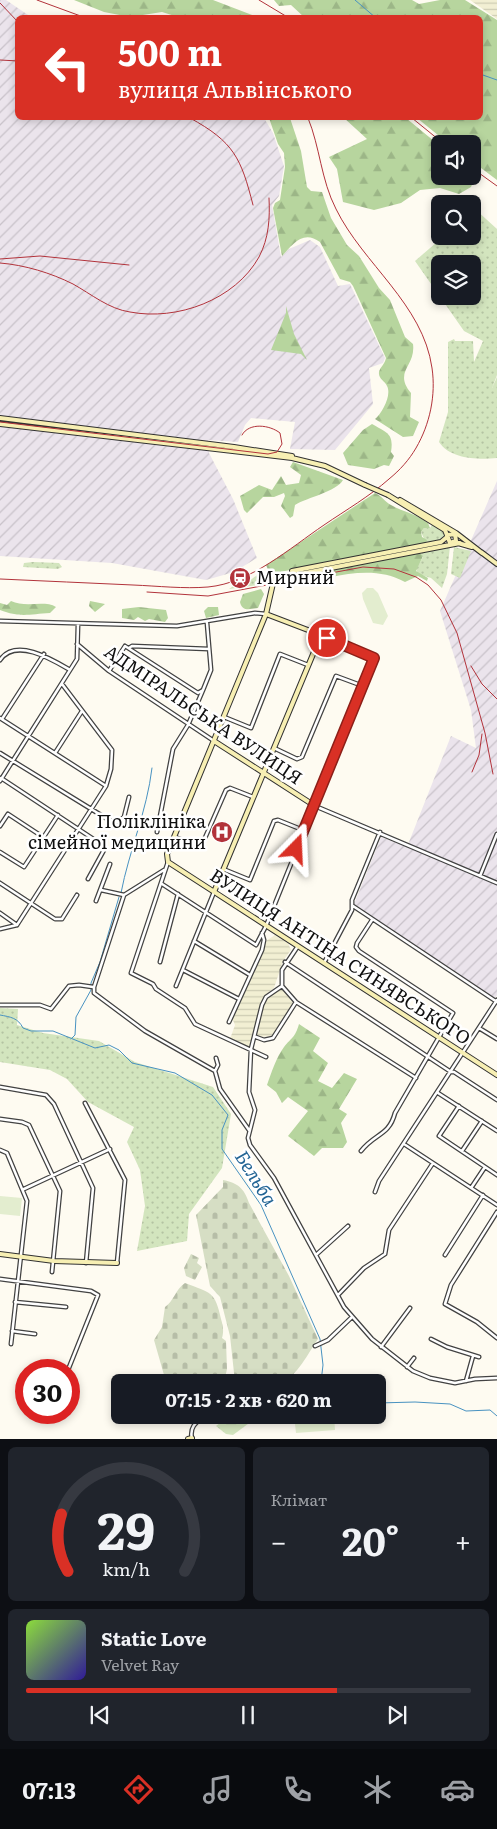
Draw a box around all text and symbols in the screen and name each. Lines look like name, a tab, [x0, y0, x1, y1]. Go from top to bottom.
text: 500 m	[118, 25, 222, 77]
icon: left	[35, 35, 100, 100]
text: вулиця Альвінського	[118, 72, 352, 105]
map controls	[431, 135, 481, 305]
button: sound	[431, 135, 481, 185]
button: search	[431, 195, 481, 245]
button: layers	[431, 255, 481, 305]
place label: Мирний	[256, 563, 334, 590]
station icon: Мирний	[228, 566, 252, 590]
pin	[306, 617, 348, 659]
icon: arrive	[313, 624, 341, 652]
street label: АДМІРАЛЬСЬКА ВУЛИЦЯ	[99, 637, 308, 790]
place label: Поліклініка сімейної медицини	[28, 807, 206, 855]
hospital icon: Поліклініка сімейної медицини	[210, 820, 234, 844]
position arrow	[269, 822, 321, 874]
street label: ВУЛИЦЯ АНТІНА СИНЯВСЬКОГО	[205, 861, 476, 1050]
water label: Бельба	[229, 1144, 285, 1211]
speed limit sign: 30	[15, 1359, 80, 1424]
text: 07:15 · 2 хв · 620 m	[165, 1385, 332, 1413]
text: Клімат	[271, 1487, 327, 1511]
text: 29	[97, 1489, 155, 1566]
text: 20°	[342, 1511, 399, 1568]
text: −	[271, 1519, 287, 1561]
text: +	[455, 1519, 471, 1561]
text: km/h	[102, 1555, 150, 1582]
text: Static Love	[101, 1624, 206, 1652]
text: Velvet Ray	[101, 1652, 179, 1676]
icon: previous	[86, 1701, 114, 1729]
icon: pause	[234, 1701, 262, 1729]
icon: next	[383, 1701, 411, 1729]
icon: directions	[121, 1772, 156, 1807]
icon: music	[200, 1772, 235, 1807]
icon: phone	[280, 1772, 315, 1807]
icon: climate	[360, 1772, 395, 1807]
icon: car	[440, 1772, 475, 1807]
text: 07:13	[22, 1773, 76, 1806]

